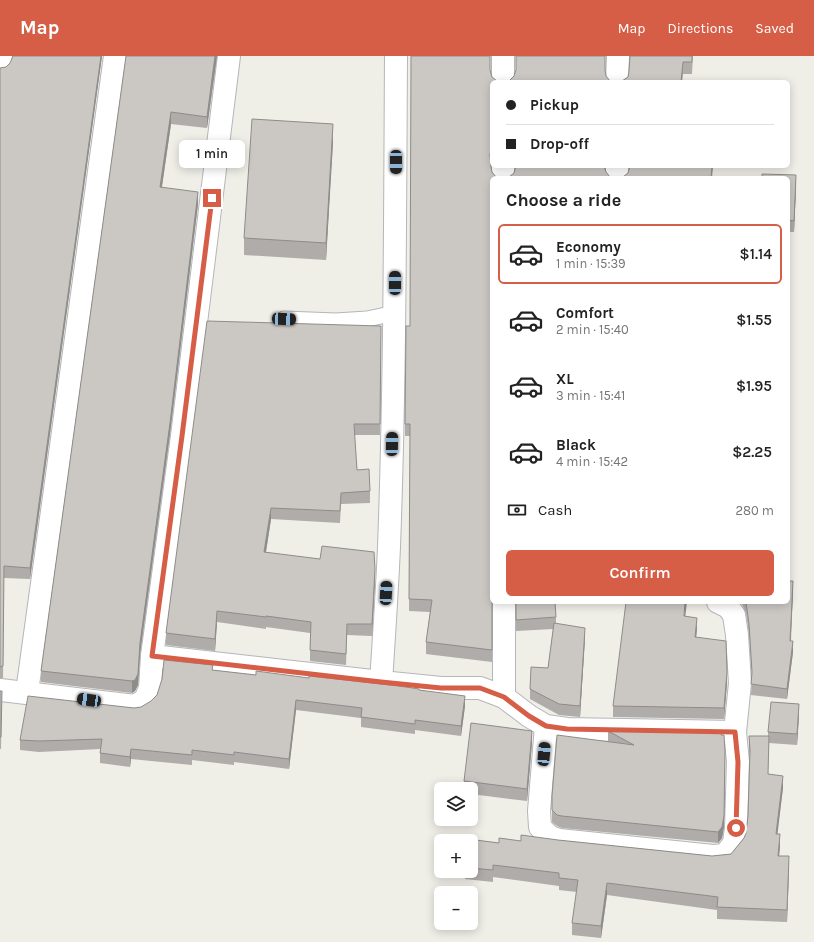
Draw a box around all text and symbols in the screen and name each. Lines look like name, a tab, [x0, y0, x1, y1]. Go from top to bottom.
text: Map	[20, 17, 59, 39]
text: Map	[618, 20, 646, 37]
text: Directions	[668, 20, 733, 37]
text: Saved	[755, 20, 794, 37]
text: Pickup	[530, 96, 579, 114]
text: Drop-off	[530, 135, 589, 153]
callout: 1 min	[179, 140, 245, 168]
text: 1 min	[196, 146, 228, 161]
car	[390, 150, 402, 174]
route end	[203, 189, 221, 207]
text: Choose a ride	[506, 189, 621, 211]
icon: car	[508, 236, 544, 272]
text: Economy	[556, 238, 621, 256]
text: $1.14	[740, 245, 772, 263]
text: 1 min · 15:39	[556, 256, 626, 271]
car	[389, 271, 401, 295]
icon: car	[508, 302, 544, 338]
text: Comfort	[556, 304, 614, 322]
text: $1.55	[736, 311, 772, 329]
car	[272, 313, 296, 325]
text: 2 min · 15:40	[556, 322, 629, 337]
icon: car	[508, 368, 544, 404]
text: XL	[556, 370, 574, 388]
text: $1.95	[736, 377, 772, 395]
text: 3 min · 15:41	[556, 388, 625, 403]
car	[386, 432, 398, 456]
icon: car	[508, 434, 544, 470]
text: Black	[556, 436, 596, 454]
text: $2.25	[732, 443, 772, 461]
text: 4 min · 15:42	[556, 454, 628, 469]
icon: cash	[506, 499, 528, 521]
text: Cash	[538, 501, 572, 519]
text: 280 m	[736, 503, 774, 518]
button: Confirm	[506, 550, 774, 596]
car	[379, 581, 393, 605]
car	[76, 692, 102, 708]
car	[537, 742, 551, 766]
map controls	[434, 782, 478, 930]
button: layers	[434, 782, 478, 826]
route start	[727, 819, 745, 837]
button: +	[434, 834, 478, 878]
button: −	[434, 886, 478, 930]

